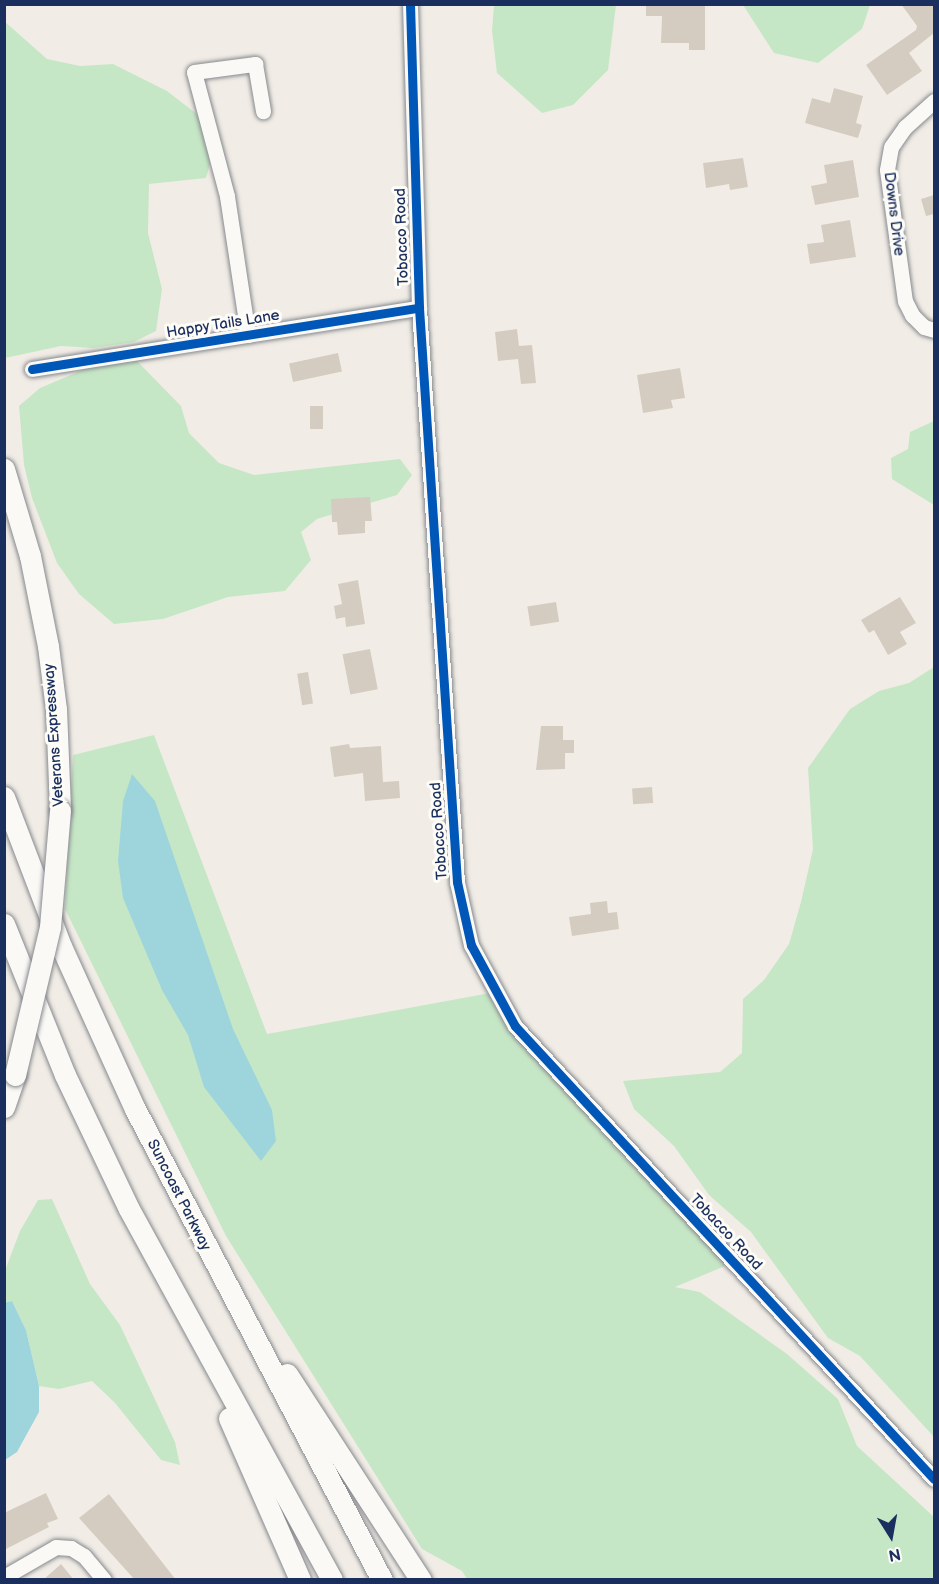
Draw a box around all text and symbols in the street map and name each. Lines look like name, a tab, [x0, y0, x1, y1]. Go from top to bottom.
street label: Downs Drive	[880, 171, 908, 257]
street label: Tobacco Road	[391, 188, 413, 286]
street label: Happy Tails Lane	[164, 306, 282, 342]
street label: Veterans Expressway	[40, 663, 68, 807]
street label: Tobacco Road	[427, 782, 451, 880]
street label: Suncoast Parkway	[143, 1136, 215, 1254]
street label: Tobacco Road	[686, 1190, 766, 1274]
north arrow	[861, 1506, 921, 1566]
text: N	[887, 1544, 902, 1565]

